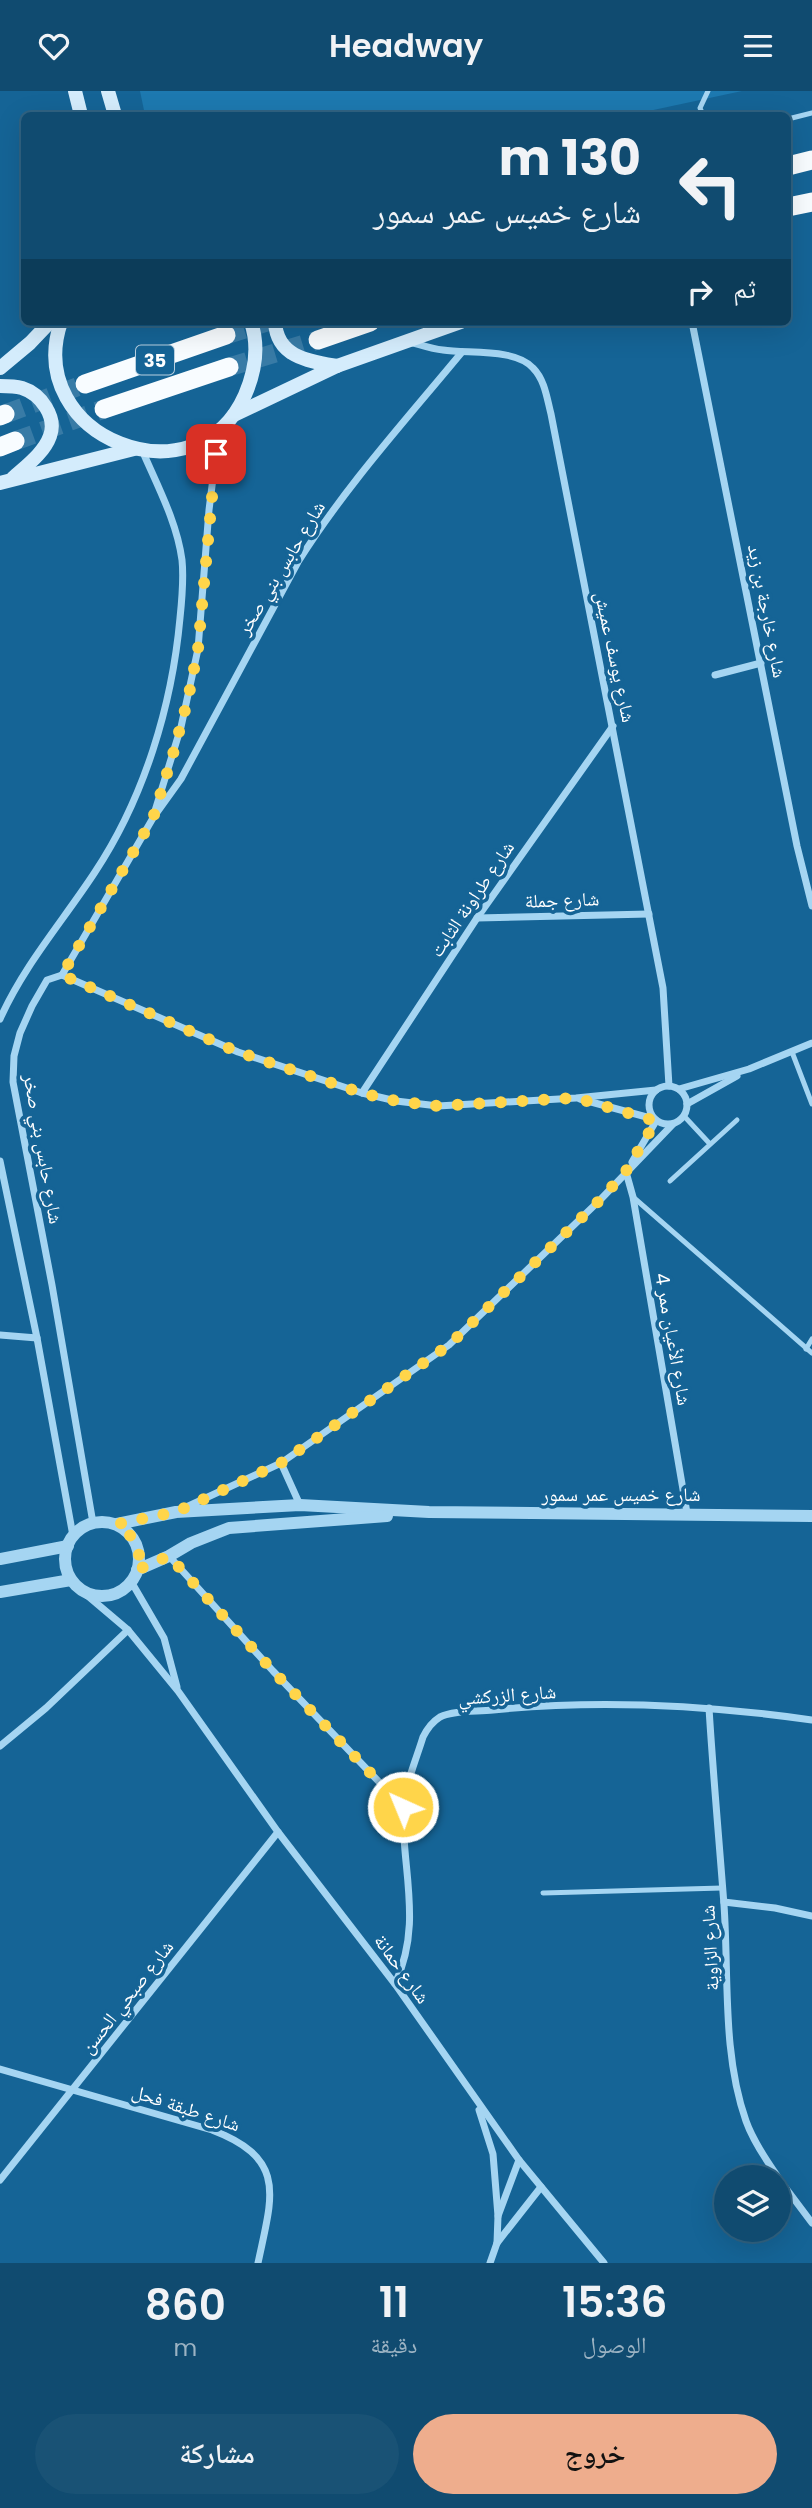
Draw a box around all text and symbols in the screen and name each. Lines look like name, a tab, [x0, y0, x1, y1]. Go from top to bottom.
text: Headway	[329, 23, 483, 68]
icon: heart	[35, 27, 73, 65]
icon: menu	[739, 27, 777, 65]
text: 130 m	[499, 124, 641, 192]
icon: left	[665, 140, 756, 231]
text: شارع خميس عمر سمور	[373, 189, 641, 234]
text: ثم	[733, 271, 756, 307]
icon: right	[681, 273, 719, 311]
road number: 35	[136, 346, 174, 375]
pin	[186, 424, 246, 484]
icon: arrive	[197, 435, 235, 473]
street label: شارع حابس بني صخر	[230, 496, 333, 642]
street label: شارع خارجة بن زيد	[741, 542, 793, 680]
street label: شارع يوسف عميش	[588, 589, 642, 725]
street label: شارع طراونة الثابت	[423, 836, 521, 962]
street label: شارع جملة	[524, 885, 600, 915]
street label: شارع حابس بني صخر	[15, 1071, 69, 1226]
street label: شارع الأعيان ممر 4	[648, 1271, 698, 1407]
street label: شارع خميس عمر سمور	[540, 1481, 701, 1508]
street label: شارع الزركشي	[457, 1678, 557, 1714]
position arrow	[366, 1770, 440, 1844]
street label: شارع الزاوية	[694, 1904, 726, 1992]
street label: شارع حمانة	[368, 1929, 436, 2009]
street label: شارع صبحي الحسن	[74, 1935, 181, 2061]
street label: شارع طبقة فحل	[128, 2078, 244, 2138]
map controls	[714, 2165, 791, 2242]
button: layers	[714, 2165, 791, 2242]
text: 11	[379, 2273, 409, 2332]
text: 15:36	[562, 2273, 667, 2332]
text: 860	[145, 2276, 226, 2335]
text: دقيقة	[370, 2329, 417, 2361]
text: الوصول	[583, 2329, 646, 2361]
text: m	[173, 2332, 197, 2364]
button: مشاركة	[35, 2414, 399, 2494]
button: خروج	[413, 2414, 777, 2494]

